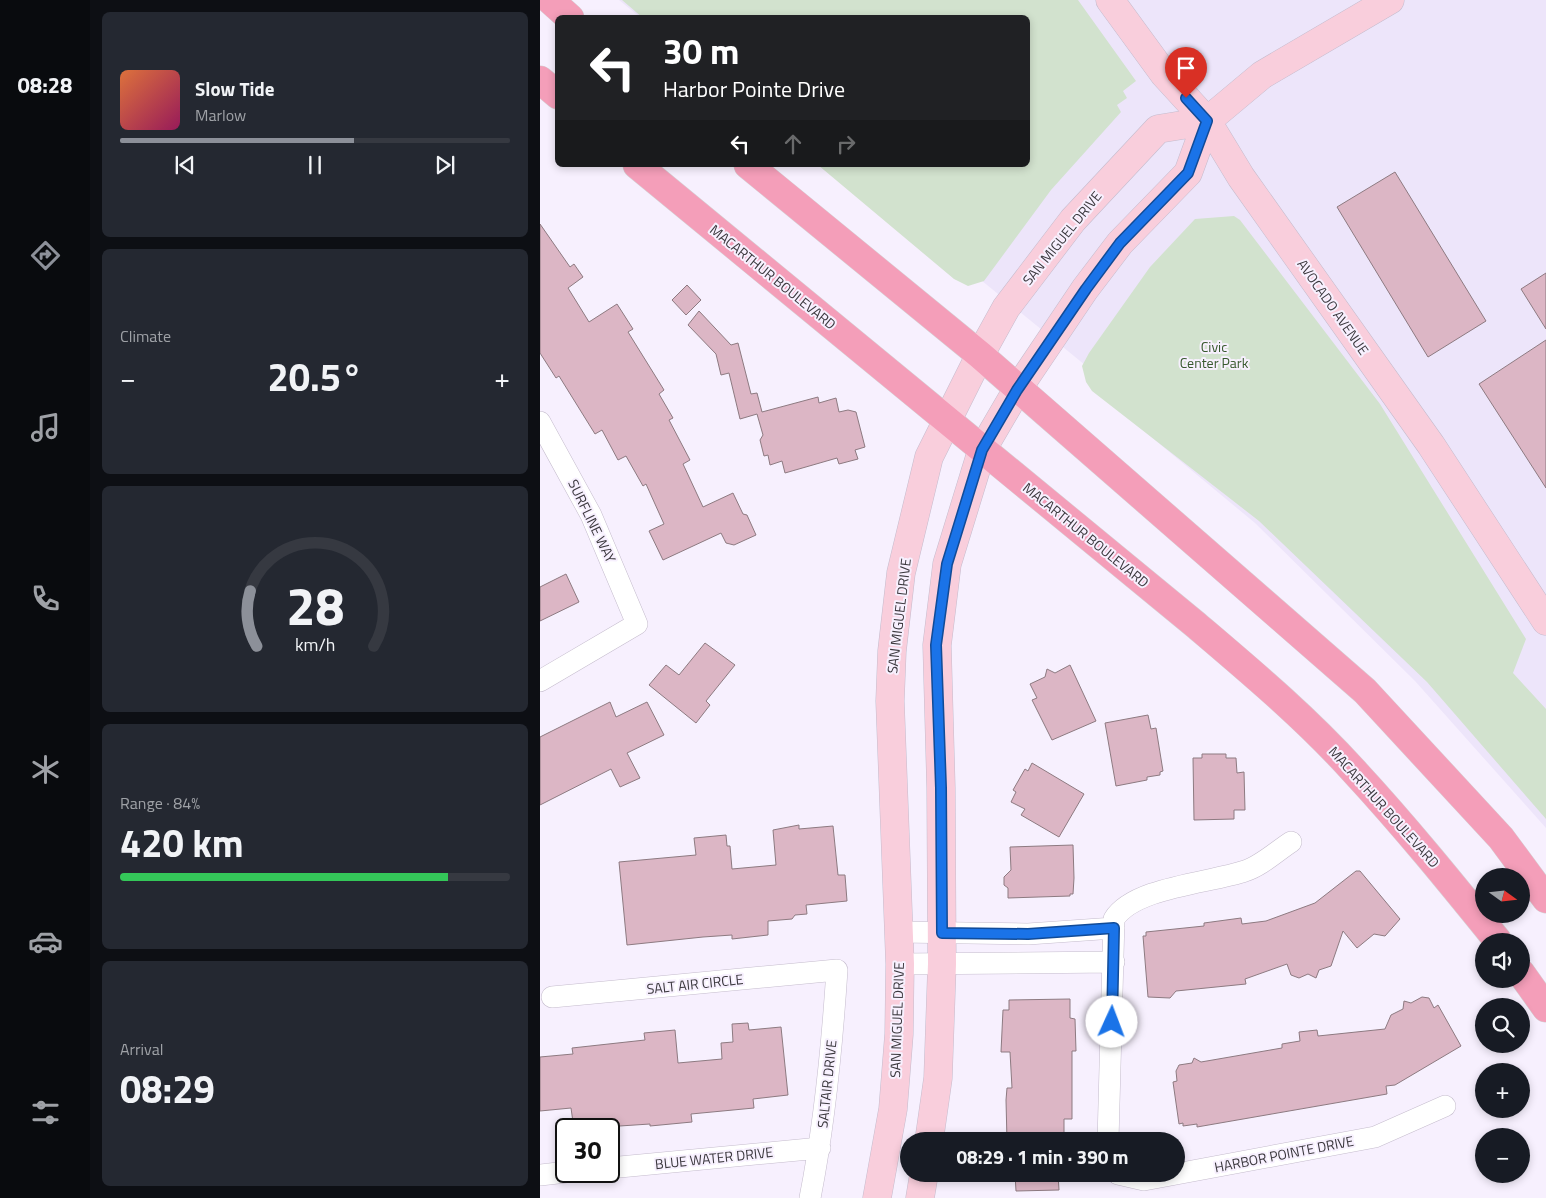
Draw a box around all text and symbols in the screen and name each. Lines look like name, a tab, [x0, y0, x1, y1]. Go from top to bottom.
text: 30 m	[663, 24, 739, 78]
icon: left	[580, 35, 645, 100]
pin	[1165, 47, 1207, 98]
icon: arrive	[1172, 54, 1200, 82]
text: 08:28	[18, 68, 72, 102]
text: Harbor Pointe Drive	[663, 72, 845, 106]
text: Slow Tide	[195, 74, 274, 103]
text: Marlow	[195, 103, 246, 127]
icon: left	[726, 130, 754, 158]
icon: ahead	[779, 130, 807, 158]
icon: right	[832, 130, 860, 158]
icon: previous	[171, 151, 199, 179]
icon: pause	[301, 151, 329, 179]
icon: next	[431, 151, 459, 179]
street label: SAN MIGUEL DRIVE	[1017, 186, 1106, 289]
street label: MACARTHUR BOULEVARD	[706, 219, 841, 334]
icon: directions	[28, 238, 63, 273]
street label: AVOCADO AVENUE	[1293, 255, 1374, 359]
text: Climate	[120, 324, 171, 348]
park label: Civic Center Park	[1180, 336, 1249, 373]
text: 20.5°	[268, 348, 362, 406]
text: −	[120, 356, 136, 399]
text: +	[494, 356, 510, 399]
icon: music	[28, 410, 63, 445]
street label: SURFLINE WAY	[563, 476, 622, 566]
street label: MACARTHUR BOULEVARD	[1019, 477, 1154, 592]
street label: SAN MIGUEL DRIVE	[881, 557, 916, 675]
text: 28	[286, 566, 344, 645]
icon: phone	[28, 581, 63, 616]
text: km/h	[295, 631, 335, 658]
street label: MACARTHUR BOULEVARD	[1324, 741, 1445, 872]
icon: climate	[28, 752, 63, 787]
text: Range · 84%	[120, 791, 200, 815]
text: 420 km	[120, 814, 244, 872]
north arrow	[1475, 868, 1530, 922]
map controls	[1475, 868, 1530, 1183]
icon: car	[28, 924, 63, 959]
button: sound	[1475, 933, 1530, 988]
street label: SAN MIGUEL DRIVE	[884, 962, 909, 1078]
street label: SALT AIR CIRCLE	[646, 968, 744, 999]
position arrow	[1085, 995, 1137, 1047]
button: search	[1475, 998, 1530, 1053]
text: Arrival	[120, 1037, 163, 1061]
street label: SALTAIR DRIVE	[811, 1039, 842, 1129]
text: 08:29	[120, 1060, 215, 1118]
button: +	[1475, 1063, 1530, 1118]
icon: filters	[28, 1095, 63, 1130]
speed limit sign: 30	[555, 1118, 620, 1183]
button: −	[1475, 1128, 1530, 1183]
street label: HARBOR POINTE DRIVE	[1212, 1130, 1356, 1177]
street label: BLUE WATER DRIVE	[654, 1141, 774, 1174]
text: 08:29 · 1 min · 390 m	[956, 1142, 1129, 1171]

